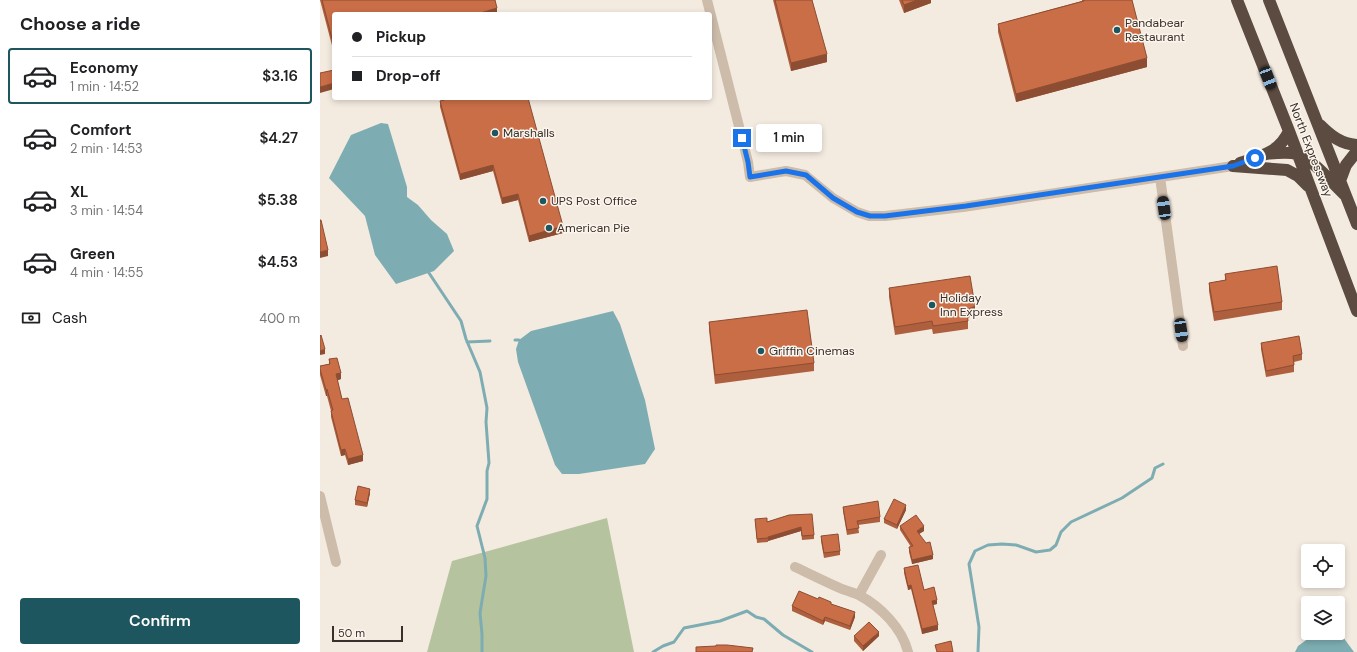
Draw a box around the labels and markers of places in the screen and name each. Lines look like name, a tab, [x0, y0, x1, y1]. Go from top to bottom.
place label: Pandabear Restaurant	[1125, 15, 1185, 45]
marker: Pandabear Restaurant	[1112, 25, 1122, 35]
place label: Marshalls	[503, 125, 555, 141]
marker: Marshalls	[490, 128, 500, 138]
place label: UPS Post Office	[551, 193, 637, 209]
marker: UPS Post Office	[538, 196, 548, 206]
place label: American Pie	[557, 220, 630, 236]
marker: American Pie	[544, 223, 554, 233]
place label: Holiday Inn Express	[940, 290, 1003, 320]
marker: Holiday Inn Express	[927, 300, 937, 310]
place label: Griffin Cinemas	[769, 343, 855, 359]
marker: Griffin Cinemas	[756, 346, 766, 356]

